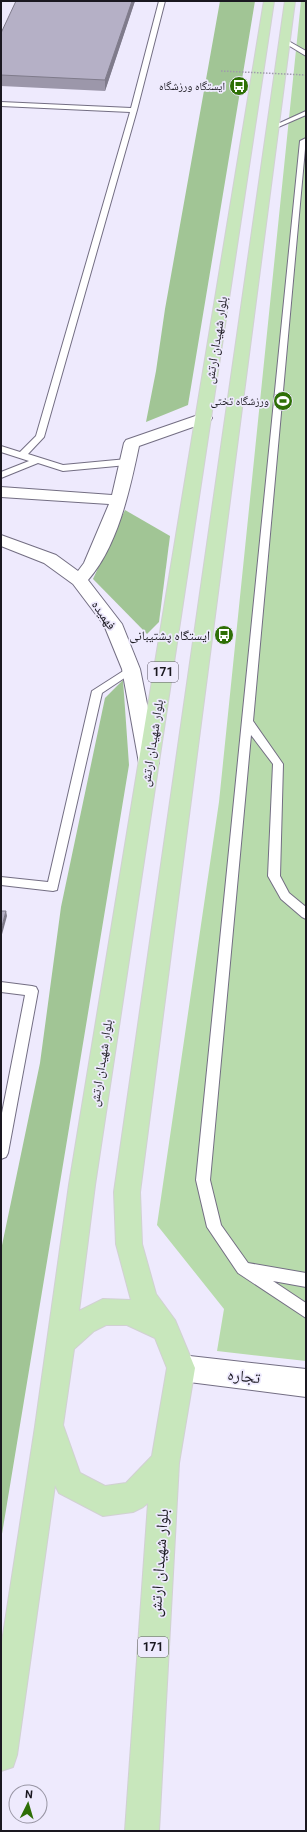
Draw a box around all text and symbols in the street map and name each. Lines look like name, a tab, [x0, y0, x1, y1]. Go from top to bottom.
bus stop icon: ایستگاه ورزشگاه	[228, 75, 250, 97]
place label: ایستگاه ورزشگاه	[159, 80, 225, 93]
street label: بلوار شهیدان ارتش	[202, 295, 231, 385]
sports icon: ورزشگاه تختی	[272, 390, 294, 412]
place label: ورزشگاه تختی	[210, 395, 269, 408]
street label: فهمیده	[89, 598, 119, 633]
bus stop icon: ایستگاه پشتیبانی	[213, 624, 235, 646]
place label: ایستگاه پشتیبانی	[129, 628, 210, 644]
road number: 171	[148, 662, 178, 682]
street label: بلوار شهیدان ارتش	[138, 698, 167, 788]
street label: بلوار شهیدان ارتش	[87, 1018, 116, 1108]
street label: تجاره	[227, 1365, 262, 1387]
street label: بلوار شهیدان ارتش	[146, 1508, 173, 1618]
road number: 171	[138, 1637, 168, 1657]
north arrow	[8, 1784, 48, 1824]
text: N	[24, 1788, 33, 1801]

